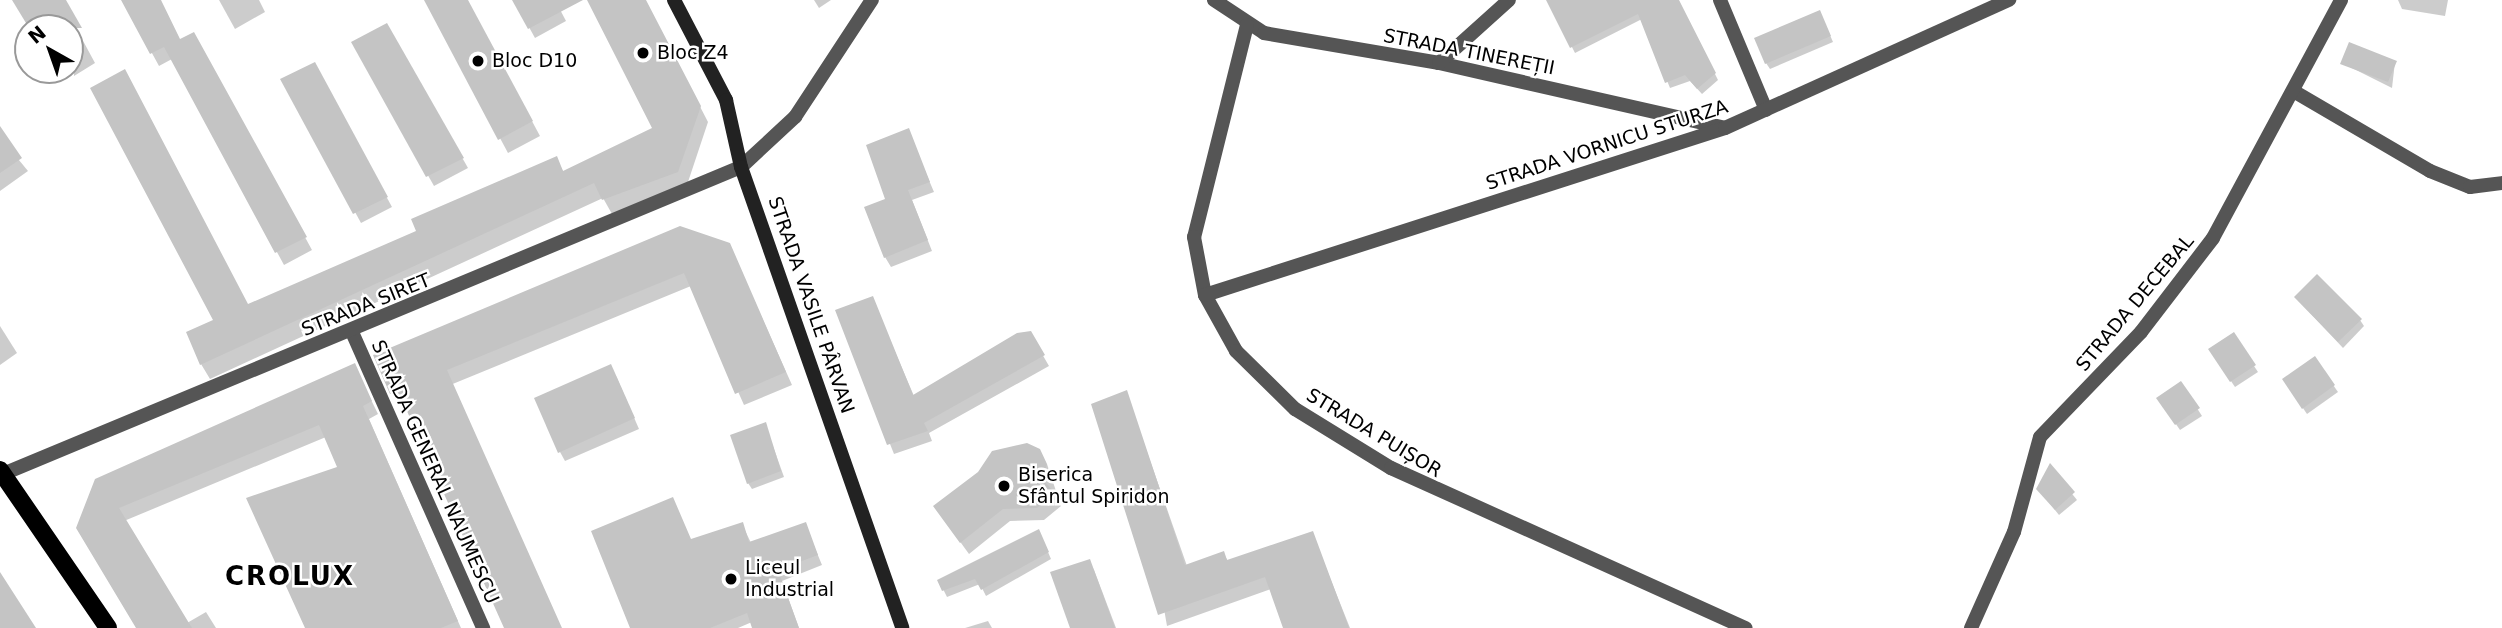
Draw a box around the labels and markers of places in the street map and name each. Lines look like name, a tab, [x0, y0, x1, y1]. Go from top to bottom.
place label: Bloc Z4	[657, 42, 729, 64]
marker: Bloc Z4	[635, 45, 651, 61]
place label: Bloc D10	[492, 50, 577, 72]
marker: Bloc D10	[470, 53, 486, 69]
place label: Biserica Sfântul Spiridon	[1018, 464, 1169, 508]
marker: Biserica Sfântul Spiridon	[996, 478, 1012, 494]
place label: Liceul Industrial	[745, 557, 834, 601]
marker: Liceul Industrial	[723, 571, 739, 587]

